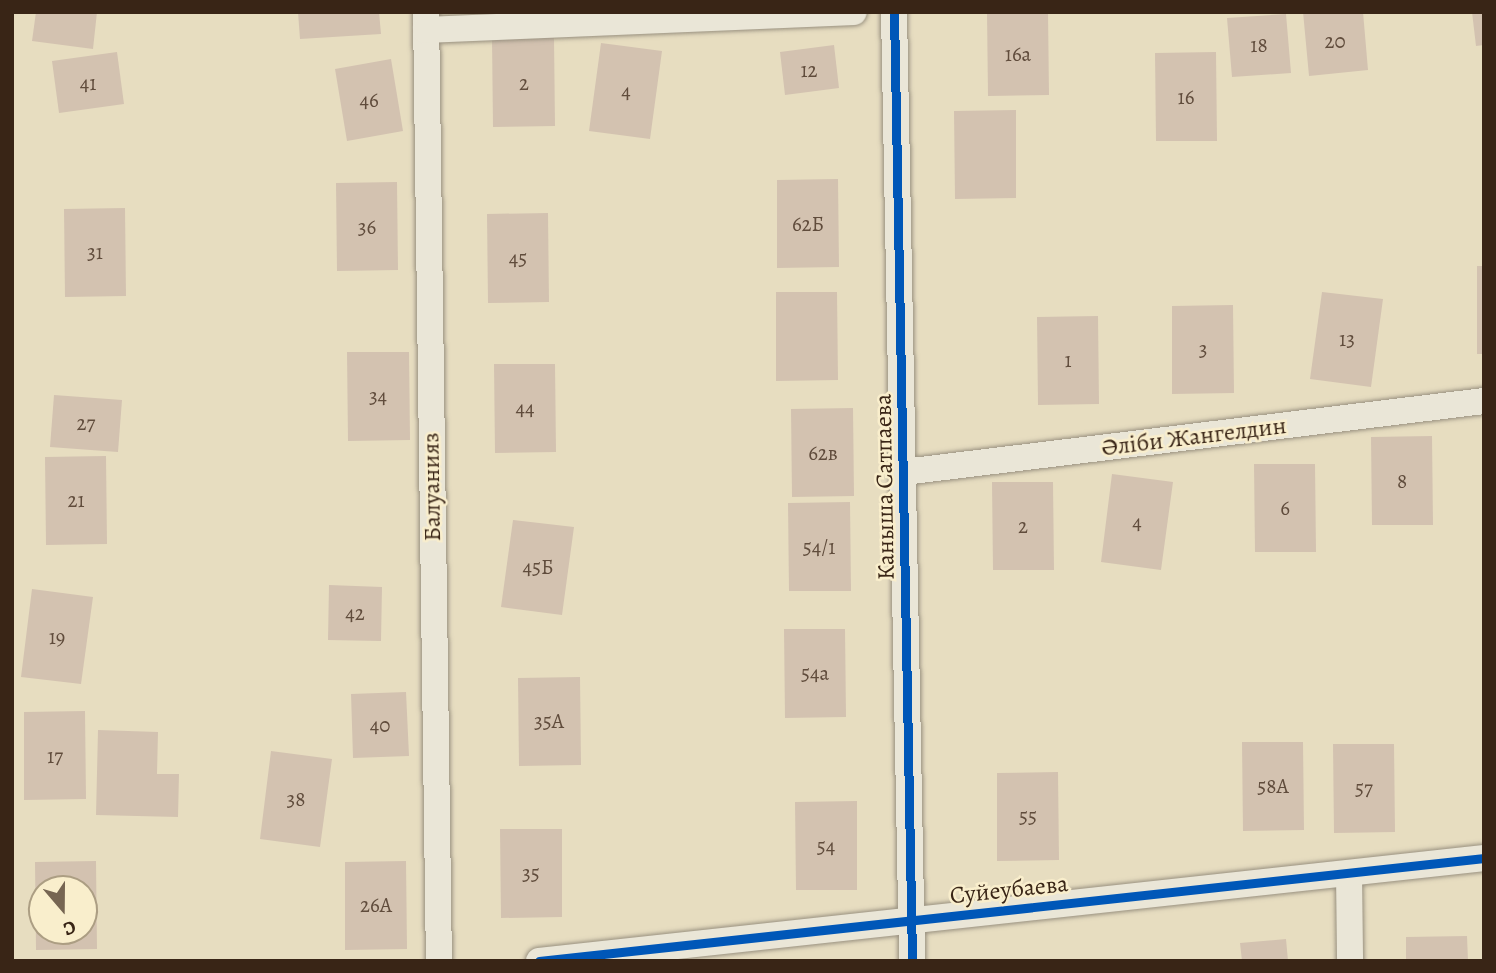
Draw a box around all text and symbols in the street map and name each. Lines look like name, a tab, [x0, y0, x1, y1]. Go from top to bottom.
house number: 20	[1324, 28, 1346, 54]
house number: 18	[1250, 32, 1268, 58]
house number: 16а	[1005, 41, 1031, 67]
house number: 12	[800, 57, 818, 83]
house number: 41	[80, 70, 96, 96]
house number: 2	[519, 70, 529, 96]
house number: 4	[621, 78, 631, 104]
house number: 16	[1178, 84, 1194, 110]
house number: 46	[359, 87, 379, 113]
house number: 62Б	[792, 211, 824, 237]
house number: 36	[358, 214, 376, 240]
house number: 31	[87, 239, 103, 265]
house number: 45	[509, 245, 527, 271]
house number: 13	[1339, 326, 1355, 352]
house number: 3	[1199, 336, 1207, 362]
house number: 1	[1064, 347, 1072, 373]
house number: 34	[369, 383, 387, 409]
street label: Каныша Сатпаева	[869, 394, 901, 580]
house number: 44	[515, 395, 535, 421]
house number: 27	[77, 410, 95, 436]
street label: Әліби Жангелдин	[1100, 411, 1288, 463]
street label: Балуанияз	[417, 432, 447, 542]
house number: 62в	[808, 440, 838, 466]
house number: 8	[1397, 468, 1407, 494]
house number: 21	[67, 487, 85, 513]
house number: 6	[1280, 495, 1290, 521]
house number: 4	[1132, 509, 1142, 535]
house number: 2	[1018, 513, 1028, 539]
house number: 54/1	[803, 534, 835, 560]
house number: 45Б	[522, 554, 554, 580]
house number: 42	[345, 600, 365, 626]
house number: 19	[49, 624, 65, 650]
house number: 54а	[801, 660, 829, 686]
house number: 35А	[534, 708, 564, 734]
house number: 40	[370, 712, 390, 738]
house number: 17	[47, 743, 63, 769]
house number: 58А	[1257, 773, 1289, 799]
house number: 57	[1355, 775, 1373, 801]
house number: 38	[287, 786, 305, 812]
house number: 55	[1019, 803, 1037, 829]
house number: 54	[817, 833, 835, 859]
house number: 35	[522, 860, 540, 886]
street label: Суйеубаева	[949, 869, 1069, 911]
north arrow	[28, 875, 98, 945]
house number: 26А	[360, 892, 392, 918]
text: С	[60, 914, 79, 942]

